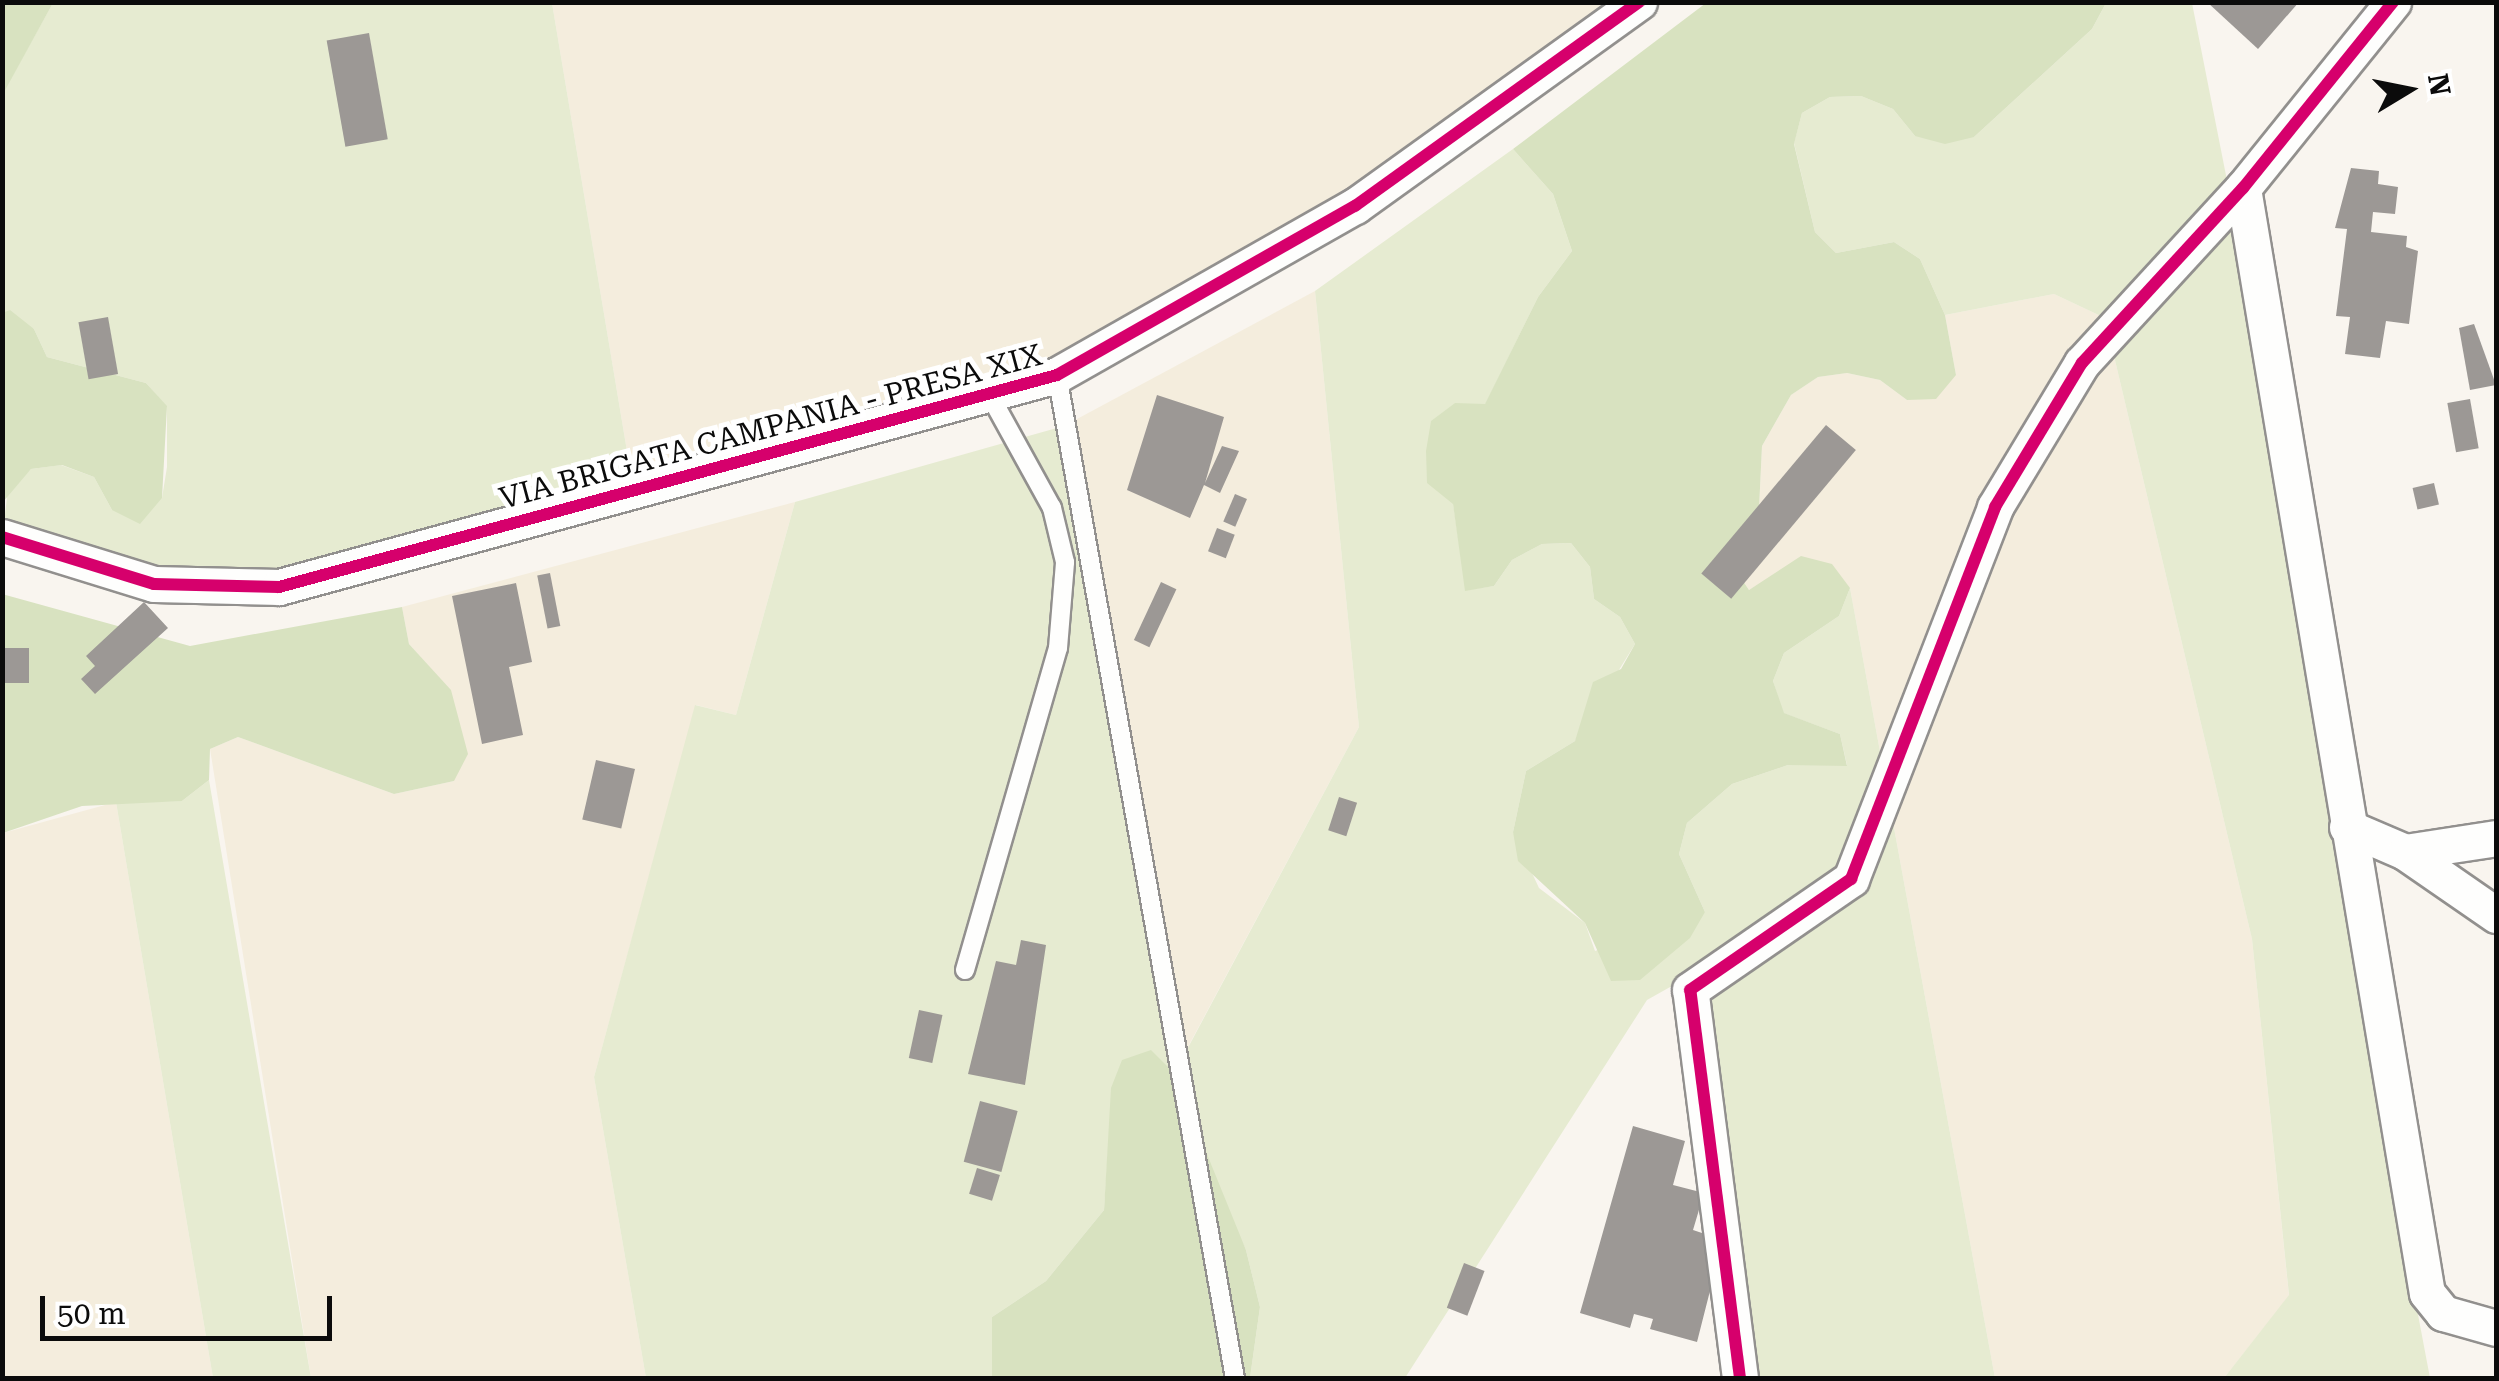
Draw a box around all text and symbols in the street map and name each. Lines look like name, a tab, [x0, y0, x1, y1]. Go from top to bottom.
north arrow	[2359, 40, 2459, 140]
text: N	[2421, 71, 2457, 98]
street label: VIA BRIGATA CAMPANIA - PRESA XIX	[496, 337, 1046, 517]
scale bar	[45, 1276, 338, 1338]
text: 50 m	[57, 1296, 126, 1331]

